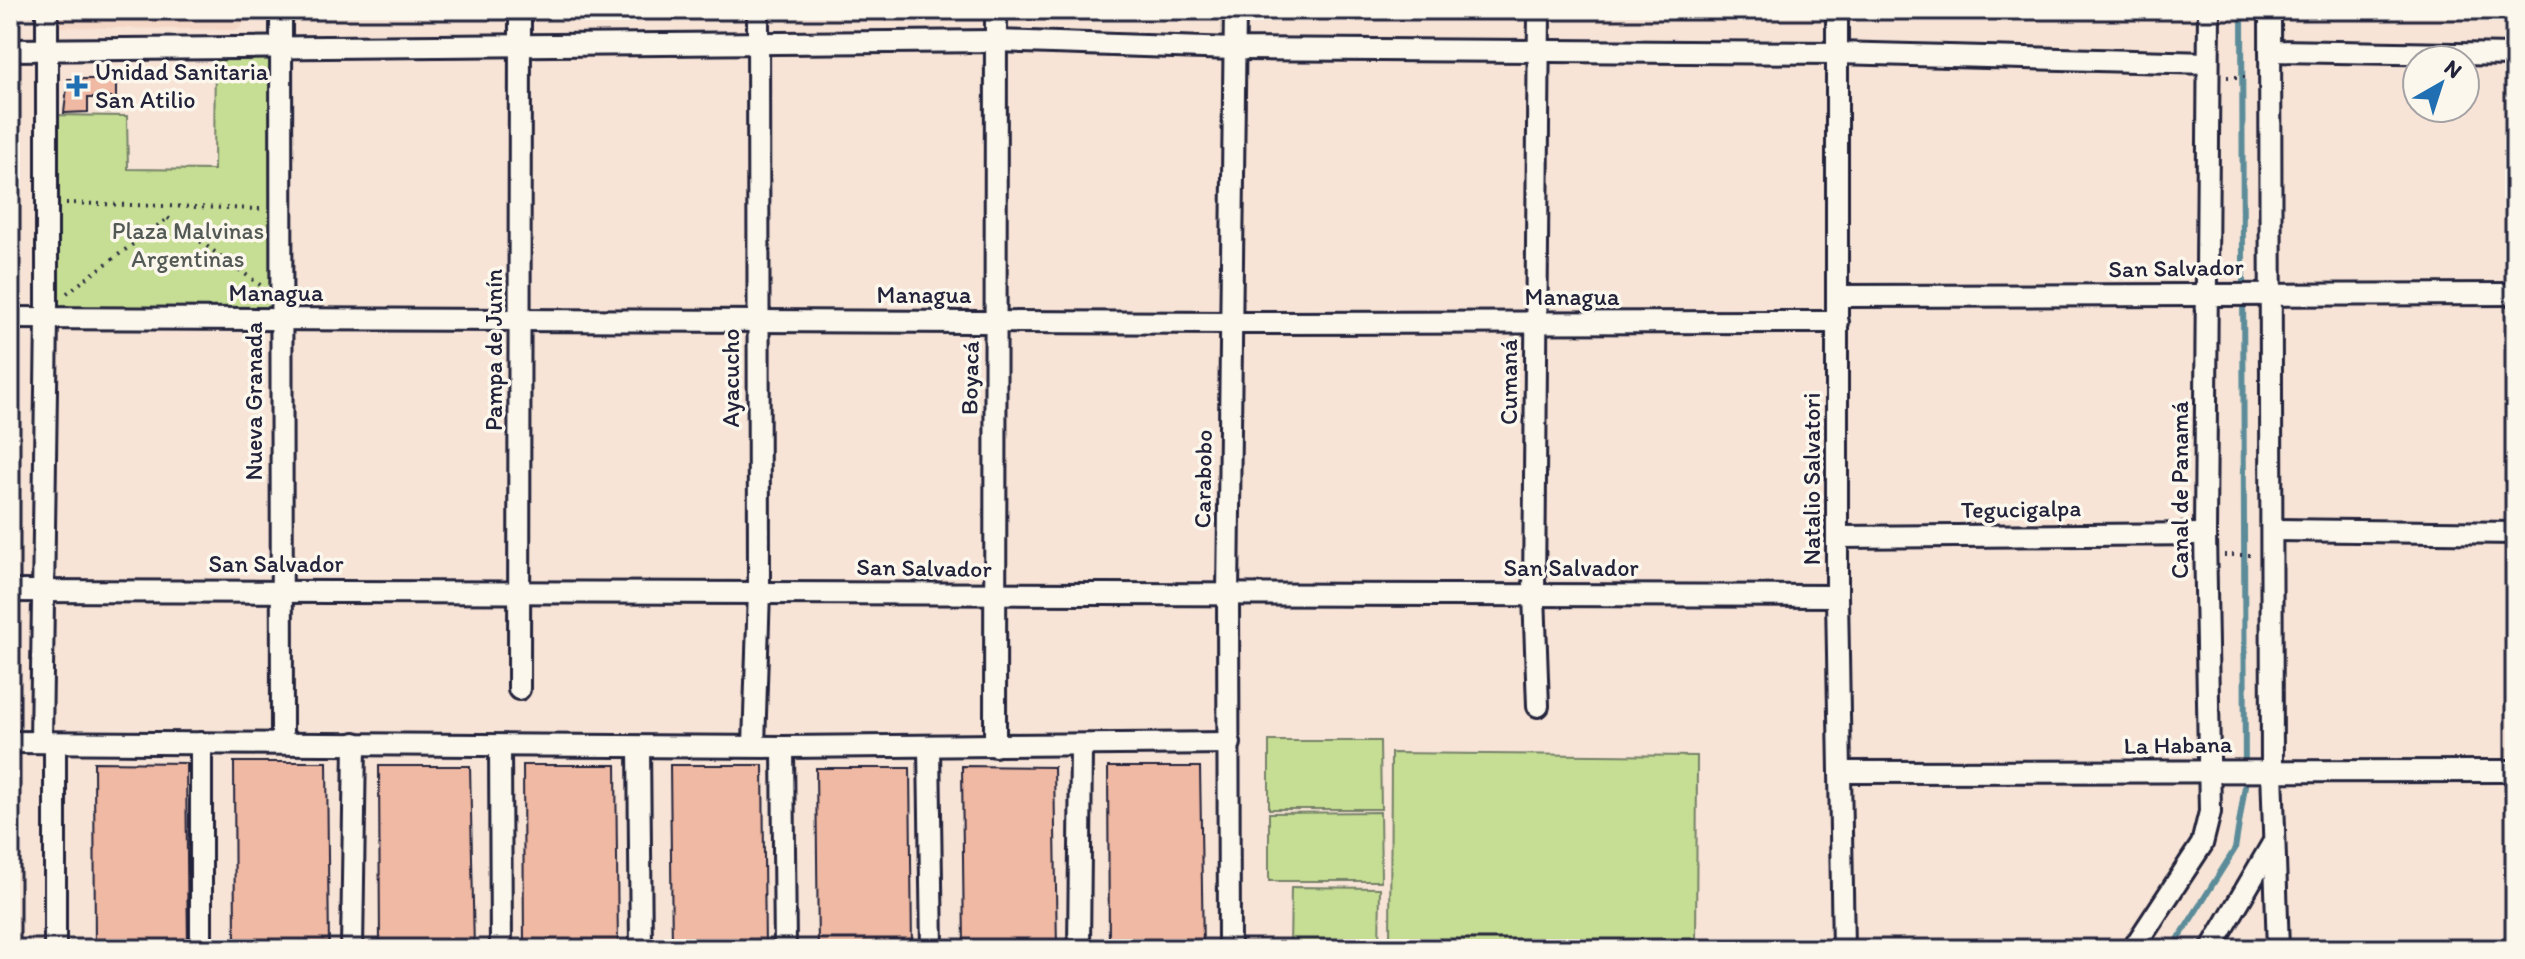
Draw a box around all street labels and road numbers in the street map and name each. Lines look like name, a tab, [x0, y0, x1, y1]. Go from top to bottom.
street label: San Salvador	[2108, 252, 2244, 283]
street label: Pampa de Junín	[479, 269, 508, 431]
street label: Managua	[229, 278, 324, 307]
street label: Managua	[877, 280, 972, 309]
street label: Managua	[1525, 282, 1620, 311]
street label: Nueva Granada	[239, 321, 268, 481]
street label: Ayacucho	[716, 328, 745, 428]
street label: Cumaná	[1494, 339, 1523, 425]
street label: Boyacá	[954, 340, 985, 415]
street label: Natalio Salvatori	[1797, 393, 1826, 565]
street label: Canal de Panamá	[2165, 400, 2194, 579]
street label: Carabobo	[1187, 429, 1218, 529]
street label: Tegucigalpa	[1961, 493, 2082, 524]
street label: San Salvador	[208, 549, 344, 578]
street label: San Salvador	[856, 552, 992, 583]
street label: San Salvador	[1503, 553, 1639, 582]
street label: La Habana	[2123, 729, 2233, 760]

